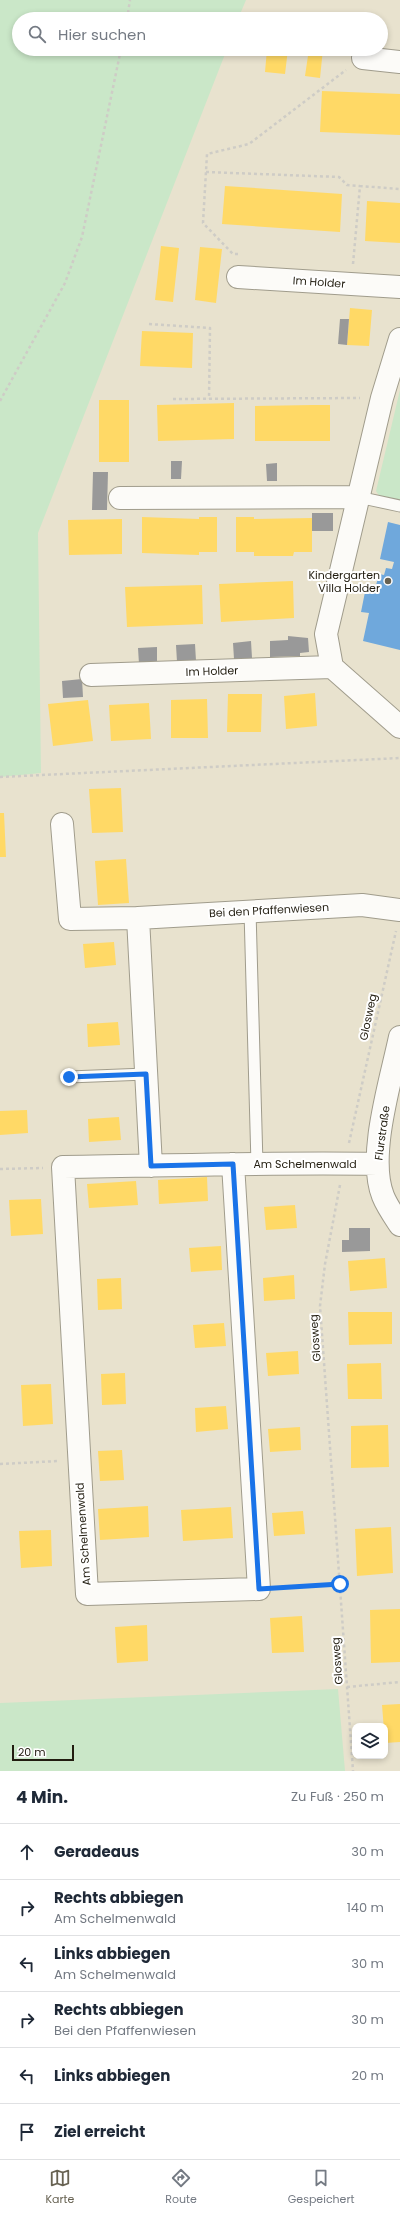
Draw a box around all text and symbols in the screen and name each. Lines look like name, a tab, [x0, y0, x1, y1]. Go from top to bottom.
search box	[12, 12, 388, 56]
icon: search	[26, 23, 48, 45]
text: Hier suchen	[58, 24, 146, 45]
street label: Im Holder	[292, 272, 346, 292]
place label: Kindergarten Villa Holder	[308, 567, 380, 596]
marker: Kindergarten Villa Holder	[383, 576, 393, 586]
street label: Im Holder	[185, 662, 239, 680]
street label: Bei den Pfaffenwiesen	[209, 899, 329, 921]
street label: Glosweg	[355, 992, 381, 1042]
route end	[60, 1068, 78, 1086]
street label: Flurstraße	[370, 1104, 394, 1161]
street label: Am Schelmenwald	[253, 1156, 357, 1172]
street label: Glosweg	[305, 1314, 325, 1362]
street label: Am Schelmenwald	[71, 1482, 95, 1586]
route start	[331, 1575, 349, 1593]
street label: Glosweg	[327, 1637, 347, 1685]
map controls	[352, 1723, 388, 1759]
button: layers	[352, 1723, 388, 1759]
scale bar	[12, 1743, 74, 1762]
text: 20 m	[18, 1744, 46, 1760]
text: 4 Min.	[16, 1785, 68, 1809]
text: Zu Fuß · 250 m	[291, 1787, 384, 1806]
icon: ahead	[16, 1841, 38, 1863]
text: Geradeaus	[54, 1841, 139, 1862]
text: 30 m	[351, 1842, 384, 1861]
text: Rechts abbiegen	[54, 1887, 184, 1908]
icon: right	[16, 1897, 38, 1919]
text: 140 m	[347, 1898, 384, 1917]
text: Am Schelmenwald	[54, 1909, 176, 1928]
text: Links abbiegen	[54, 1943, 170, 1964]
icon: left	[16, 1953, 38, 1975]
text: 30 m	[351, 1954, 384, 1973]
text: Am Schelmenwald	[54, 1965, 176, 1984]
text: Rechts abbiegen	[54, 1999, 184, 2020]
icon: right	[16, 2009, 38, 2031]
text: 30 m	[351, 2010, 384, 2029]
text: Bei den Pfaffenwiesen	[54, 2021, 196, 2040]
icon: left	[16, 2065, 38, 2087]
text: Links abbiegen	[54, 2065, 170, 2086]
text: 20 m	[351, 2066, 384, 2085]
icon: arrive	[16, 2121, 38, 2143]
text: Ziel erreicht	[54, 2121, 145, 2142]
tab: Karte	[45, 2167, 74, 2208]
tab: Route	[165, 2167, 197, 2208]
tab: Gespeichert	[288, 2167, 355, 2208]

